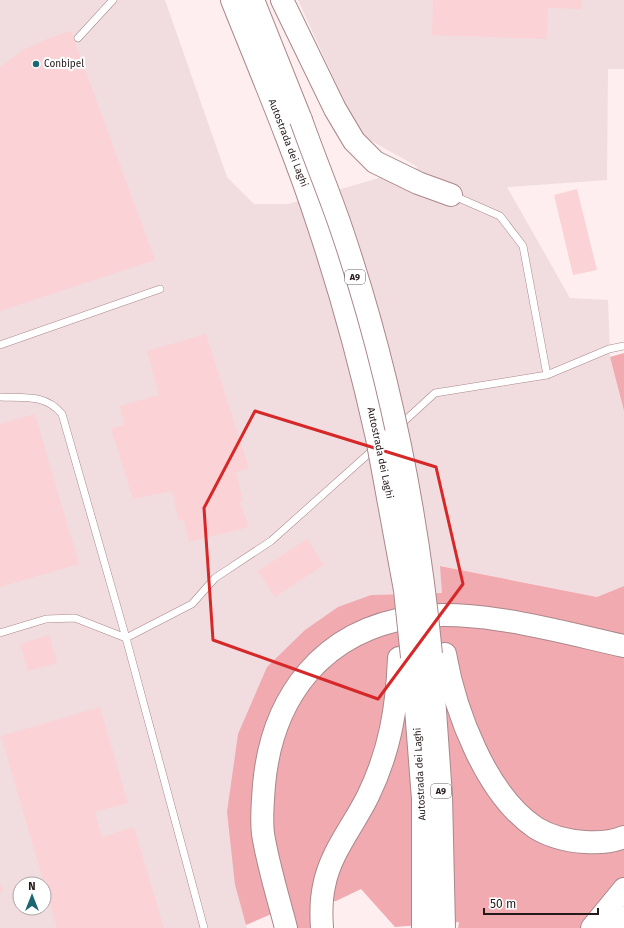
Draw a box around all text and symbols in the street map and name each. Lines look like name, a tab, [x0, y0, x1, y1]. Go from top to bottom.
place label: Conbipel	[44, 58, 84, 70]
marker: Conbipel	[31, 59, 41, 69]
street label: Autostrada dei Laghi	[266, 97, 310, 189]
road number: A9	[345, 270, 365, 284]
street label: Autostrada dei Laghi	[364, 406, 396, 500]
street label: Autostrada dei Laghi	[412, 727, 428, 821]
road number: A9	[431, 784, 451, 798]
north arrow	[12, 876, 52, 916]
text: N	[28, 880, 36, 893]
scale bar	[484, 890, 598, 916]
text: 50 m	[490, 897, 516, 911]

